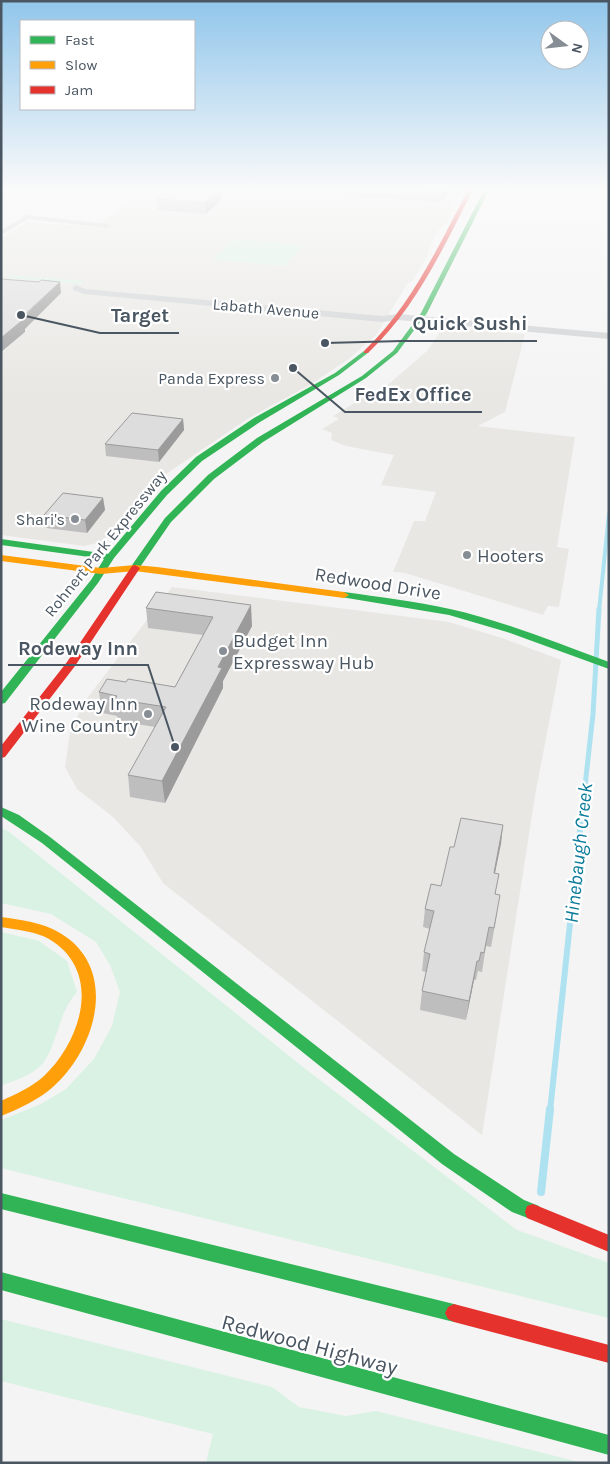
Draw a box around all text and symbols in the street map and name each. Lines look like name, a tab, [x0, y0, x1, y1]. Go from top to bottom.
legend	[20, 20, 195, 110]
north arrow	[540, 20, 590, 70]
text: Fast	[65, 31, 95, 49]
text: N	[568, 41, 587, 55]
text: Slow	[65, 56, 97, 74]
text: Jam	[65, 81, 93, 99]
street label: Labath Avenue	[212, 294, 320, 323]
callout: Target	[100, 298, 179, 333]
text: Target	[111, 304, 169, 327]
callout: Quick Sushi	[402, 306, 537, 341]
text: Quick Sushi	[412, 312, 528, 335]
place label: Panda Express	[158, 369, 265, 388]
marker: Panda Express	[269, 372, 281, 384]
callout: FedEx Office	[345, 377, 482, 412]
text: FedEx Office	[354, 383, 472, 406]
street label: Rohnert Park Expressway	[40, 466, 171, 620]
place label: Shari's	[16, 510, 65, 529]
marker: Shari's	[69, 513, 81, 525]
place label: Hooters	[477, 545, 544, 567]
marker: Hooters	[461, 549, 473, 561]
street label: Redwood Drive	[313, 563, 442, 605]
callout: Rodeway Inn	[8, 630, 148, 665]
place label: Budget Inn Expressway Hub	[233, 630, 374, 674]
text: Rodeway Inn	[18, 637, 138, 660]
marker: Budget Inn Expressway Hub	[217, 645, 229, 657]
place label: Rodeway Inn Wine Country	[22, 693, 138, 737]
marker: Rodeway Inn Wine Country	[142, 708, 154, 720]
water label: Hinebaugh Creek	[560, 781, 597, 924]
street label: Redwood Highway	[219, 1309, 401, 1381]

